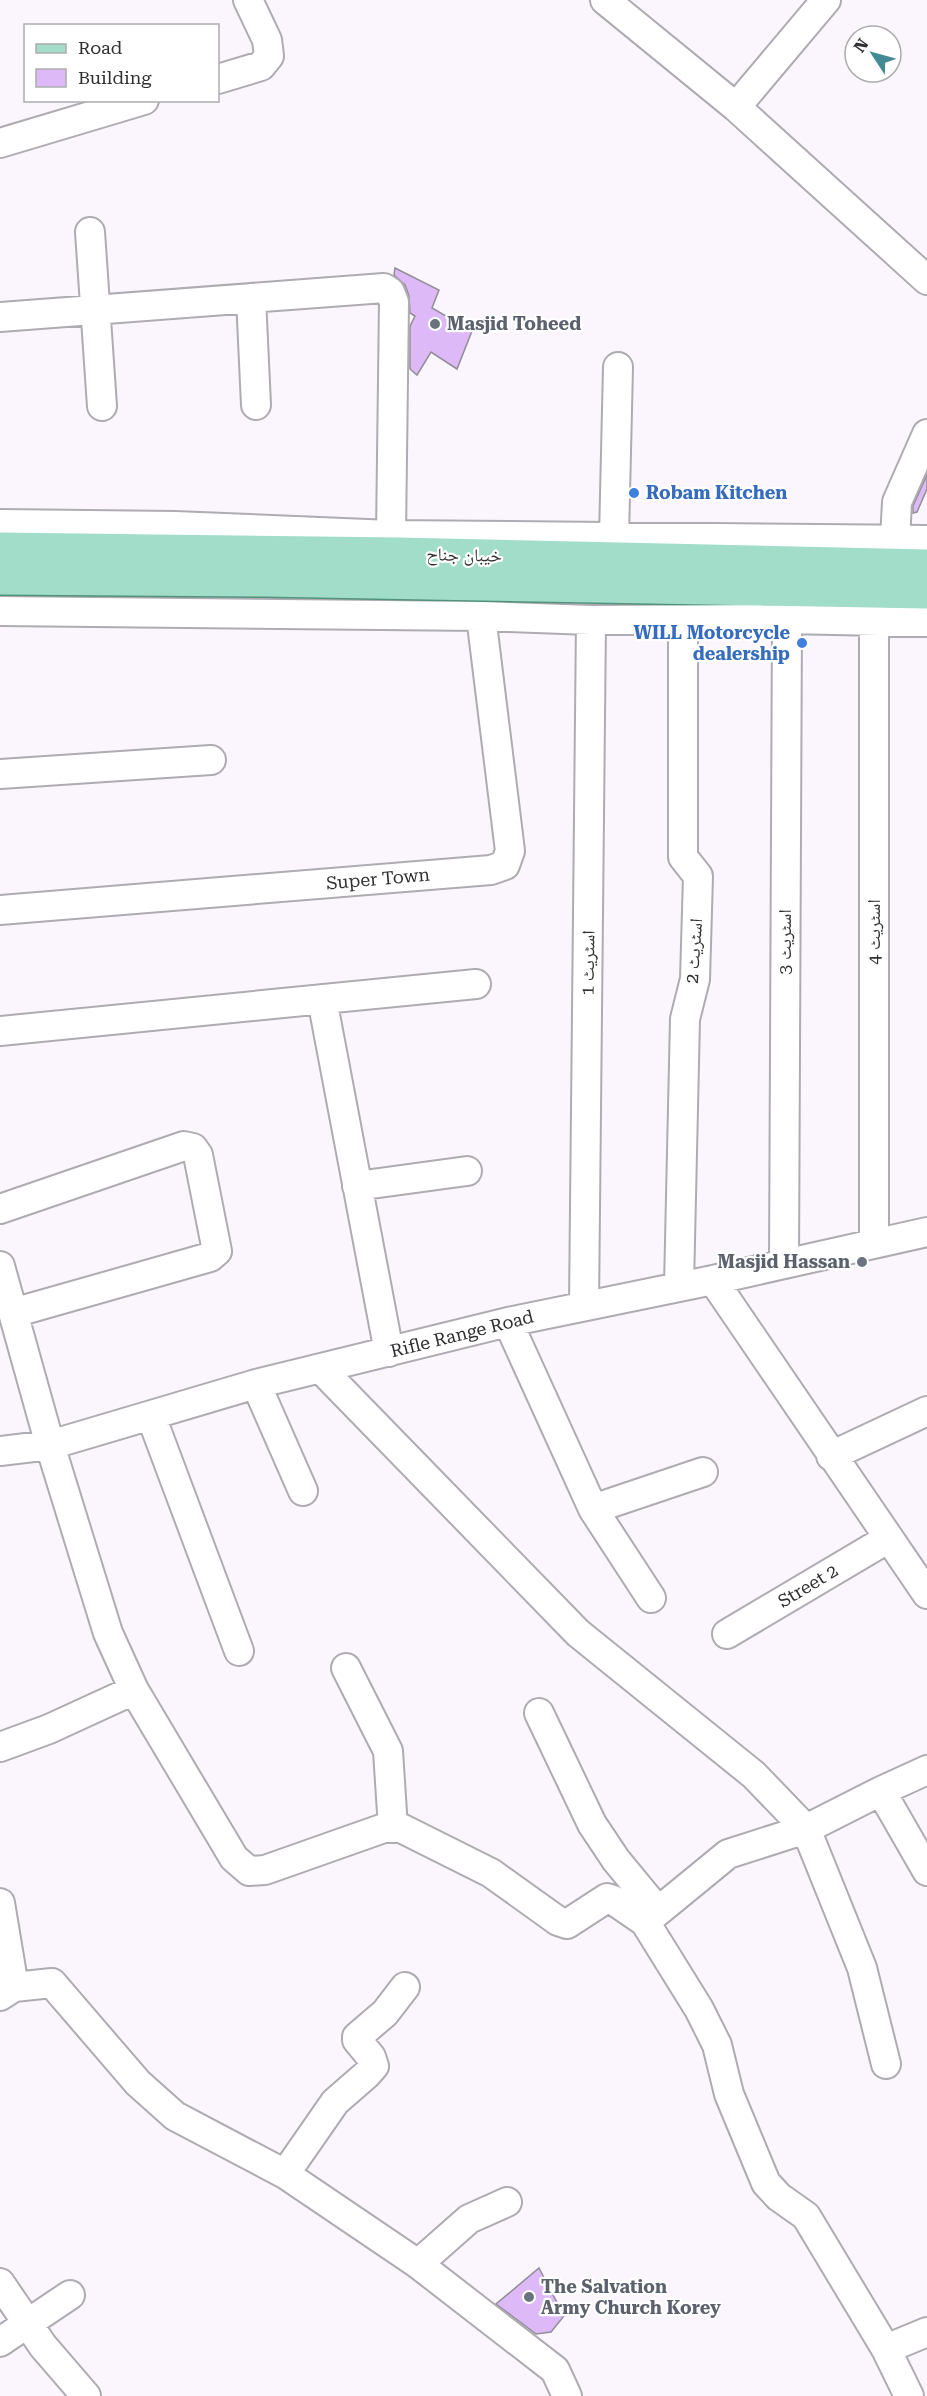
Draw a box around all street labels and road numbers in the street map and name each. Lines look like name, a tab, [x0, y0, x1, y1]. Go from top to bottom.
street label: خیبان جناح	[426, 543, 502, 568]
street label: Super Town	[325, 863, 431, 893]
street label: اسٹریٹ 4	[863, 899, 884, 965]
street label: اسٹریٹ 3	[774, 909, 795, 975]
street label: اسٹریٹ 2	[681, 918, 707, 984]
street label: اسٹریٹ 1	[576, 930, 599, 996]
street label: Rifle Range Road	[388, 1305, 536, 1361]
street label: Street 2	[774, 1560, 842, 1612]

